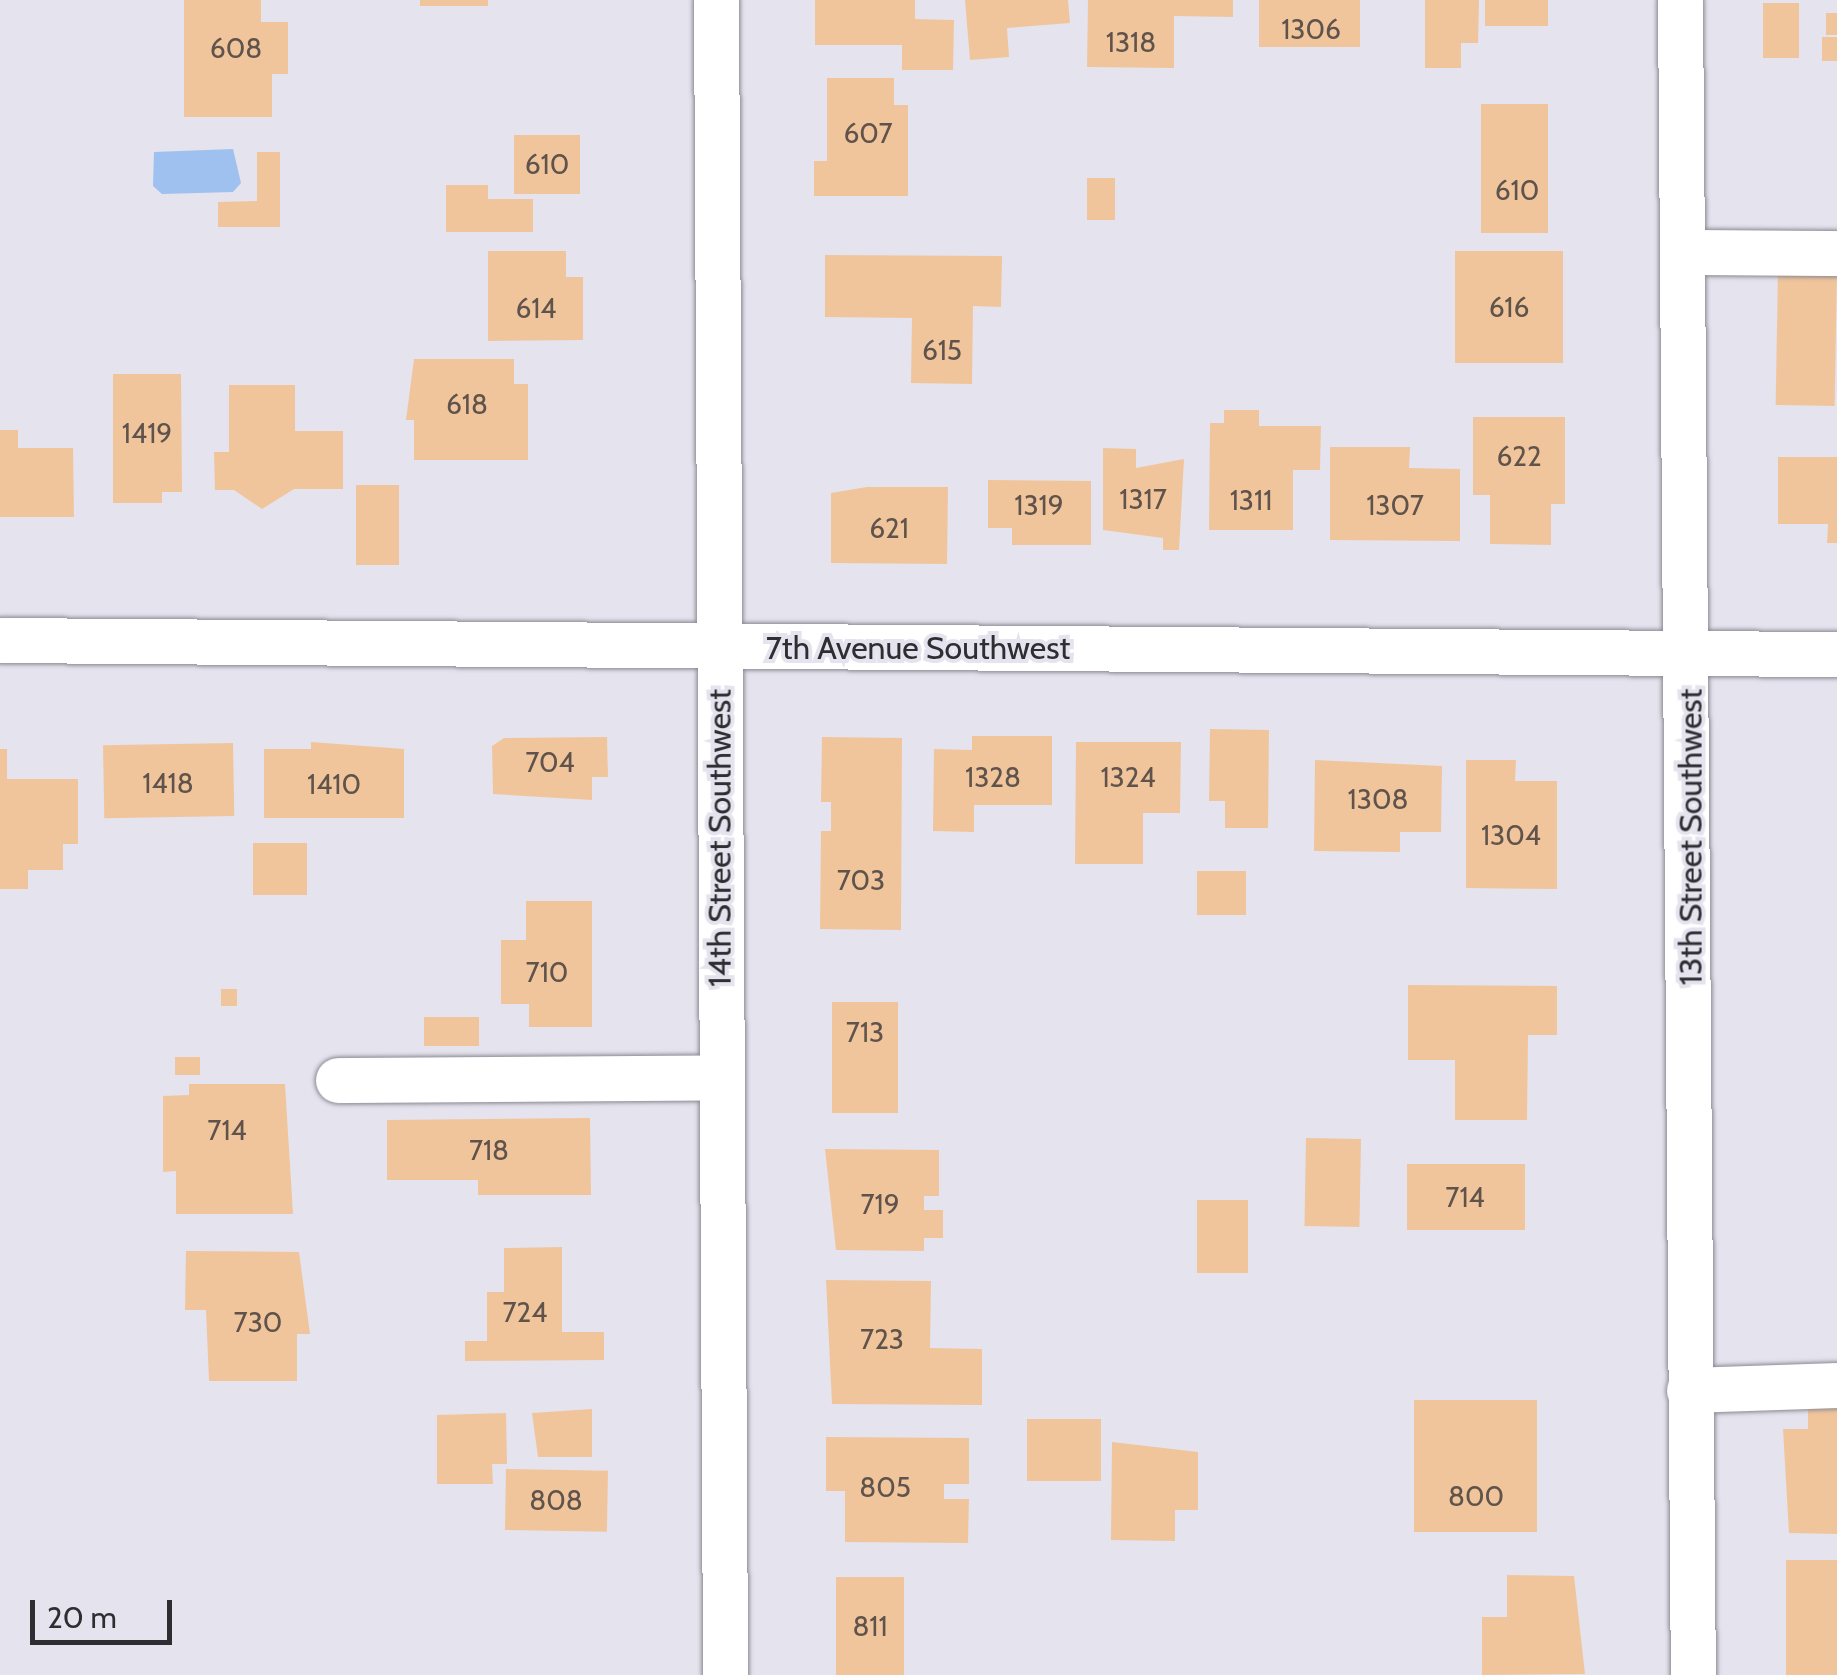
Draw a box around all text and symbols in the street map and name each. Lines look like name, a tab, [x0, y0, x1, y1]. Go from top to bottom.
house number: 1306	[1281, 12, 1341, 46]
house number: 1318	[1106, 25, 1156, 59]
house number: 608	[210, 31, 262, 65]
house number: 607	[843, 116, 893, 150]
house number: 610	[525, 147, 569, 181]
house number: 610	[1495, 173, 1539, 207]
house number: 616	[1489, 290, 1529, 324]
house number: 614	[516, 291, 556, 325]
house number: 615	[922, 333, 962, 367]
house number: 618	[446, 387, 488, 421]
house number: 1419	[122, 416, 172, 450]
house number: 622	[1496, 439, 1542, 473]
house number: 1317	[1119, 482, 1167, 516]
house number: 1311	[1230, 483, 1272, 517]
house number: 1319	[1014, 488, 1064, 522]
house number: 1307	[1366, 488, 1424, 522]
house number: 621	[869, 511, 909, 545]
street label: 7th Avenue Southwest	[766, 629, 1070, 667]
street label: 14th Street Southwest	[701, 689, 739, 987]
street label: 13th Street Southwest	[1672, 689, 1710, 985]
house number: 704	[525, 745, 575, 779]
house number: 1328	[965, 760, 1021, 794]
house number: 1324	[1100, 760, 1156, 794]
house number: 1418	[142, 766, 194, 800]
house number: 1410	[307, 767, 361, 801]
house number: 1308	[1348, 782, 1408, 816]
house number: 1304	[1481, 818, 1541, 852]
house number: 703	[837, 863, 885, 897]
house number: 710	[526, 955, 568, 989]
house number: 713	[846, 1015, 884, 1049]
house number: 714	[207, 1113, 247, 1147]
house number: 718	[469, 1133, 509, 1167]
house number: 714	[1445, 1180, 1485, 1214]
house number: 719	[860, 1187, 900, 1221]
house number: 724	[503, 1295, 547, 1329]
house number: 730	[234, 1305, 282, 1339]
house number: 723	[860, 1322, 904, 1356]
house number: 805	[859, 1470, 911, 1504]
house number: 800	[1448, 1479, 1504, 1513]
house number: 808	[529, 1483, 583, 1517]
scale bar	[35, 1580, 178, 1642]
text: 20 m	[47, 1599, 117, 1636]
house number: 811	[852, 1609, 888, 1643]

